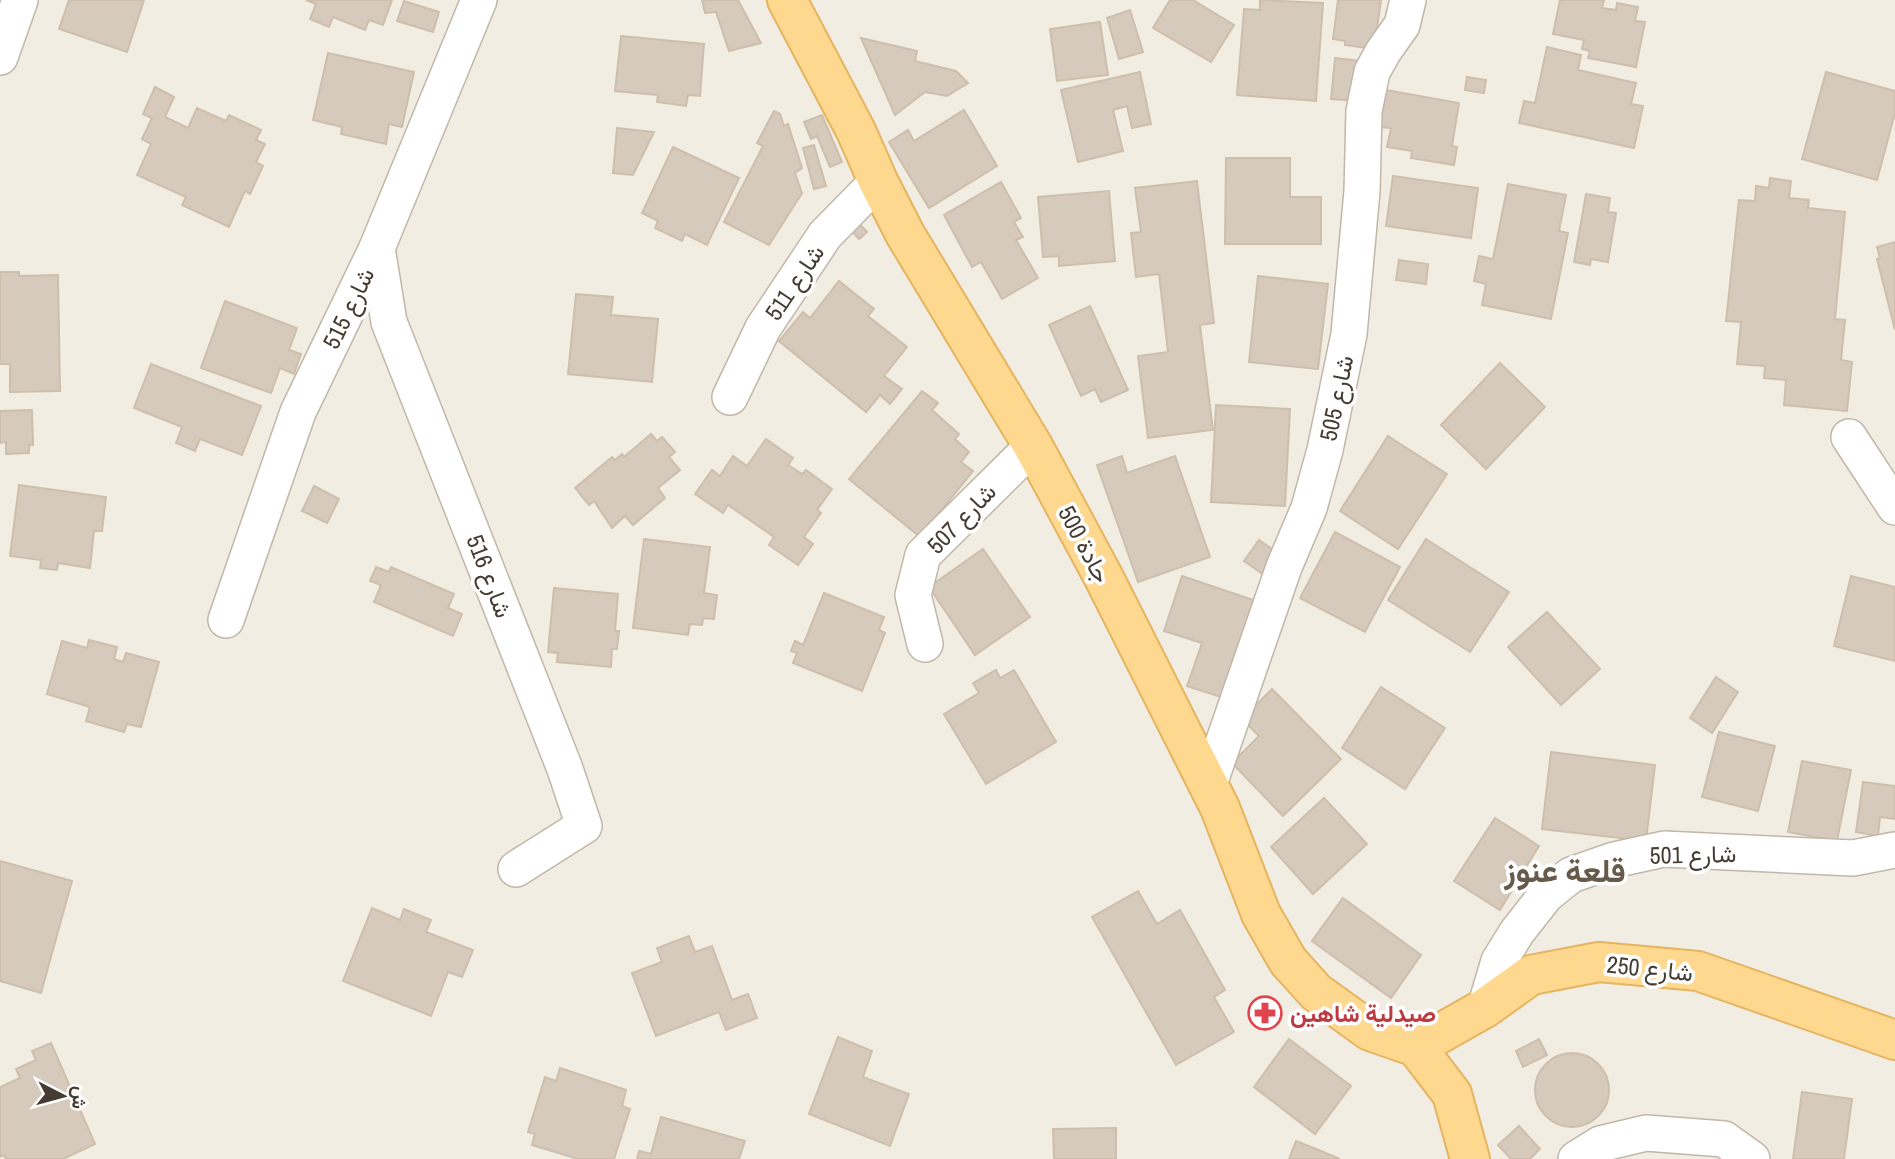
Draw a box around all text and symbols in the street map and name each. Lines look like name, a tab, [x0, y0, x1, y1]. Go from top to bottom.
street label: شارع 511	[757, 238, 832, 327]
street label: شارع 515	[315, 262, 382, 354]
street label: شارع 505	[1311, 352, 1362, 444]
street label: شارع 507	[919, 476, 1003, 561]
street label: جادة 500	[1051, 500, 1119, 588]
street label: شارع 516	[459, 530, 520, 623]
street label: شارع 501	[1649, 837, 1737, 872]
district label: قلعة عنوز	[1503, 849, 1626, 892]
street label: شارع 250	[1605, 948, 1695, 989]
pharmacy icon: صيدلية شاهين	[1246, 994, 1284, 1032]
place label: صيدلية شاهين	[1290, 997, 1436, 1029]
north arrow	[28, 1061, 98, 1131]
text: ش	[66, 1085, 94, 1111]

